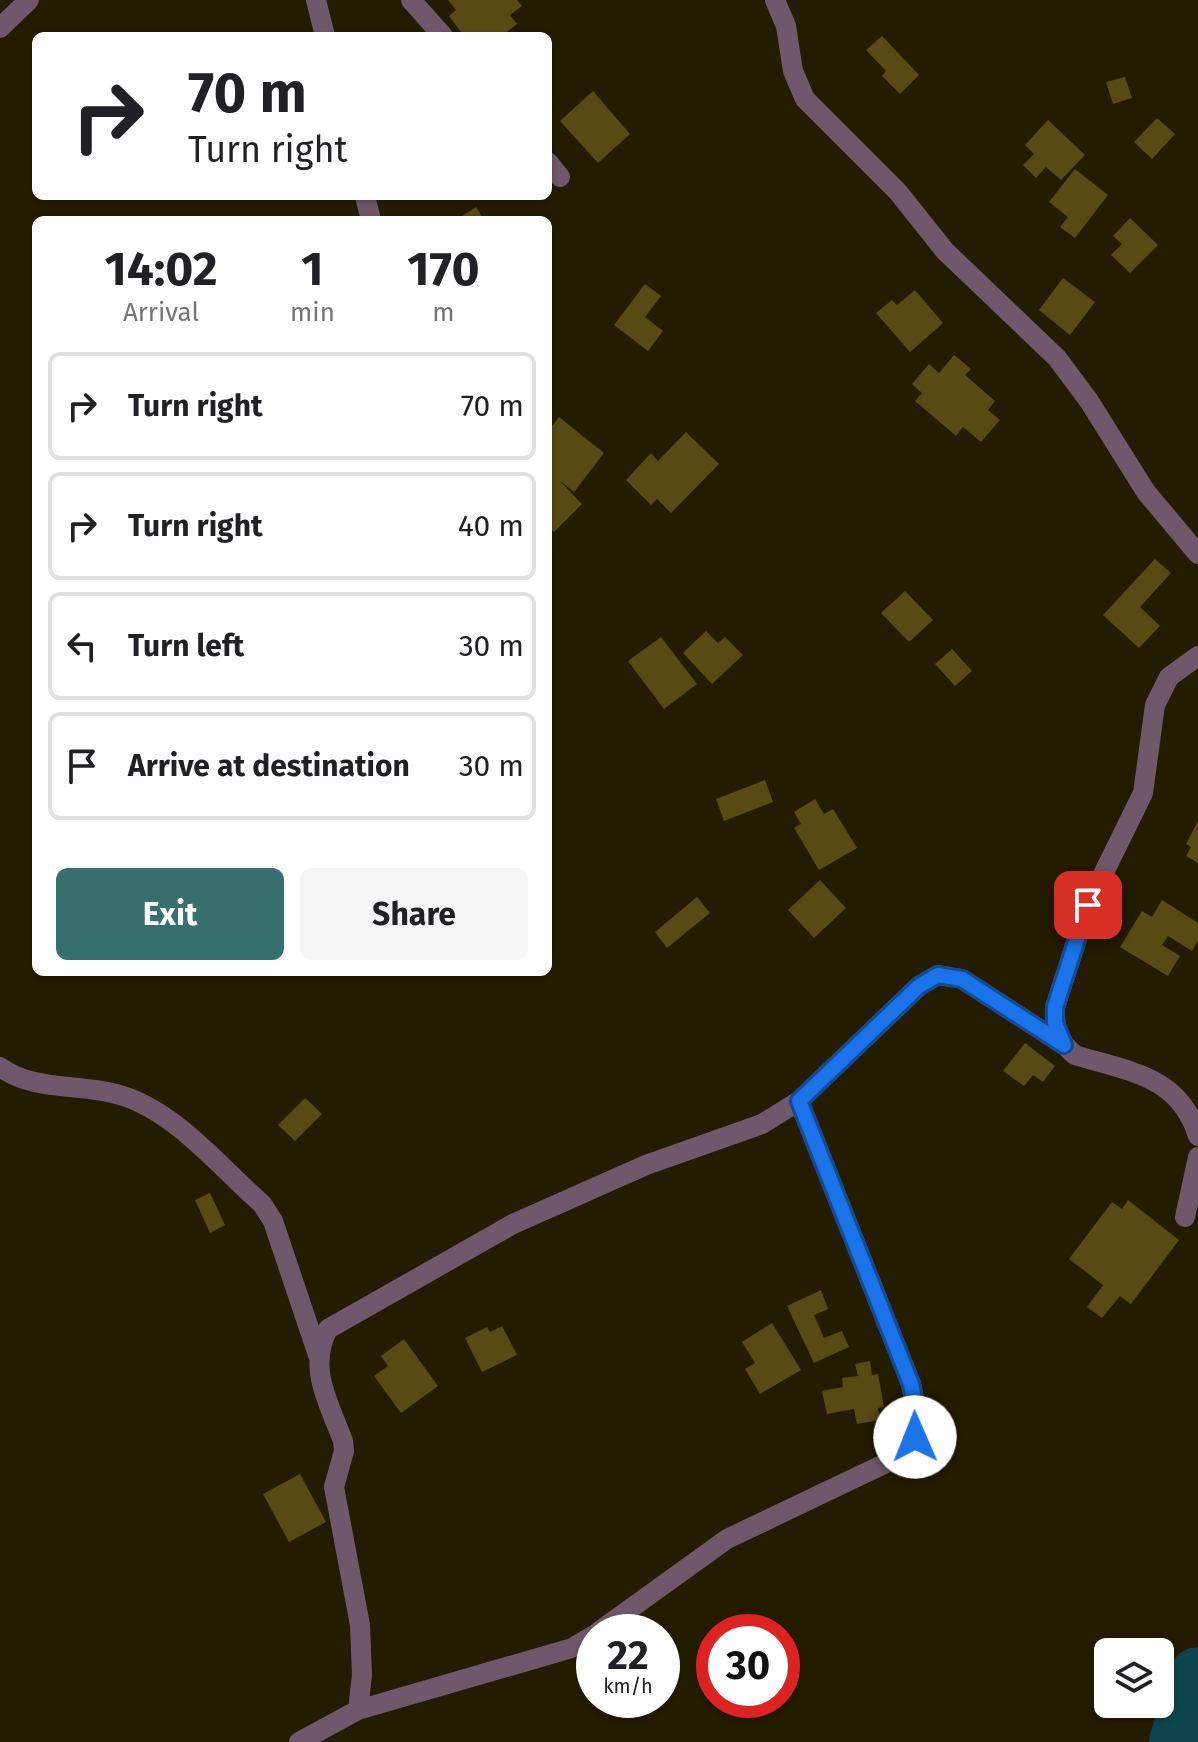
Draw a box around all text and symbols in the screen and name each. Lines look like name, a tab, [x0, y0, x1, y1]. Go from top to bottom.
text: 70 m	[188, 60, 307, 127]
icon: right	[56, 64, 160, 168]
text: Turn right	[188, 128, 348, 172]
text: 14:02	[104, 240, 218, 298]
text: 1	[301, 240, 324, 298]
text: 170	[407, 240, 480, 298]
text: Arrival	[123, 297, 199, 328]
text: min	[290, 297, 335, 328]
text: m	[432, 297, 455, 328]
icon: right	[60, 384, 104, 428]
text: Turn right	[128, 388, 263, 424]
text: 70 m	[461, 388, 524, 424]
icon: right	[60, 504, 104, 548]
text: Turn right	[128, 508, 263, 544]
text: 40 m	[458, 508, 524, 544]
icon: left	[60, 624, 104, 668]
text: Turn left	[128, 628, 244, 664]
text: 30 m	[459, 628, 524, 664]
icon: arrive	[60, 744, 104, 788]
text: Arrive at destination	[128, 748, 410, 784]
text: 30 m	[459, 748, 524, 784]
button: Exit	[56, 868, 284, 960]
button: Share	[300, 868, 528, 960]
pin	[1054, 871, 1122, 939]
icon: arrive	[1066, 883, 1110, 927]
position arrow	[873, 1395, 957, 1479]
speed limit sign: 30	[696, 1614, 800, 1718]
text: 22	[607, 1632, 649, 1680]
map controls	[1094, 1638, 1174, 1718]
button: layers	[1094, 1638, 1174, 1718]
text: km/h	[603, 1674, 653, 1698]

